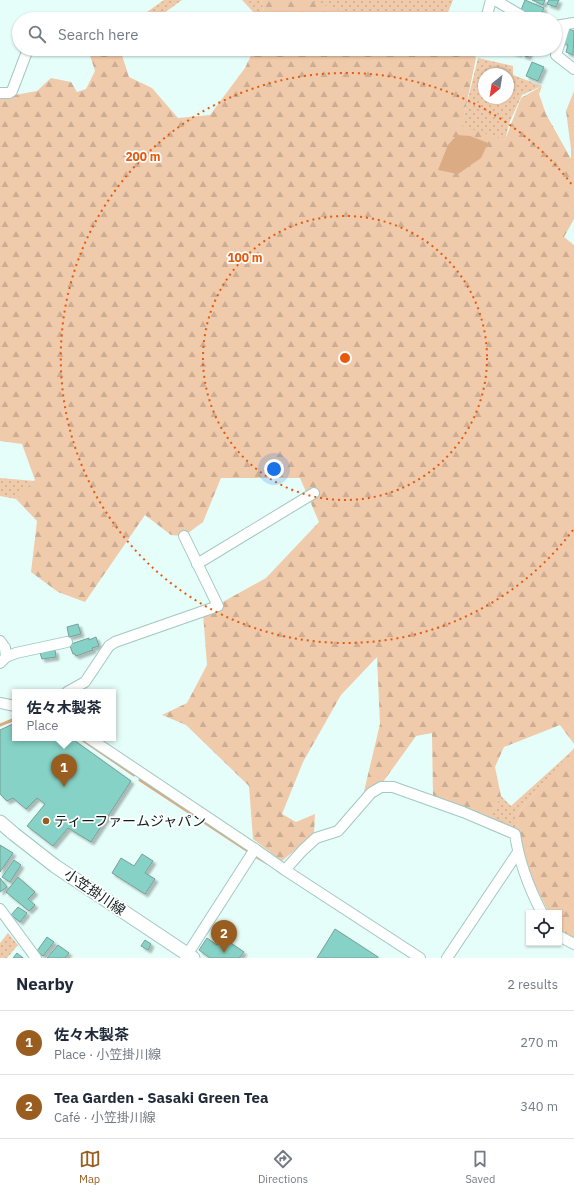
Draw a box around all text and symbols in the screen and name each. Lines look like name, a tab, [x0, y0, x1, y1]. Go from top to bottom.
search box	[12, 12, 562, 56]
icon: search	[26, 23, 48, 45]
text: Search here	[58, 25, 138, 44]
north arrow	[478, 68, 514, 104]
text: 200 m	[125, 149, 161, 164]
text: 100 m	[227, 250, 263, 265]
centre of rings	[338, 351, 352, 365]
your location	[264, 459, 284, 479]
popup	[12, 689, 116, 741]
text: 佐々木製茶	[26, 698, 102, 717]
text: Place	[26, 717, 58, 734]
pin: 1	[51, 754, 77, 787]
place label: ティーファームジャパン	[54, 812, 206, 830]
marker: ティーファームジャパン	[41, 816, 51, 826]
street label: 小笠掛川線	[61, 865, 129, 919]
map controls	[526, 910, 562, 946]
button: locate	[526, 910, 562, 946]
pin: 2	[211, 920, 237, 953]
text: Nearby	[16, 973, 74, 995]
text: 2 results	[507, 976, 558, 993]
text: 佐々木製茶	[54, 1025, 129, 1044]
text: 1	[25, 1034, 33, 1051]
text: 270 m	[520, 1034, 558, 1051]
text: Place · 小笠掛川線	[54, 1046, 161, 1063]
text: Tea Garden - Sasaki Green Tea	[54, 1088, 269, 1107]
text: 2	[25, 1098, 33, 1115]
text: 340 m	[520, 1098, 558, 1115]
text: Café · 小笠掛川線	[54, 1109, 156, 1126]
tab: Map	[79, 1148, 101, 1186]
tab: Directions	[258, 1148, 308, 1186]
tab: Saved	[465, 1148, 495, 1186]

